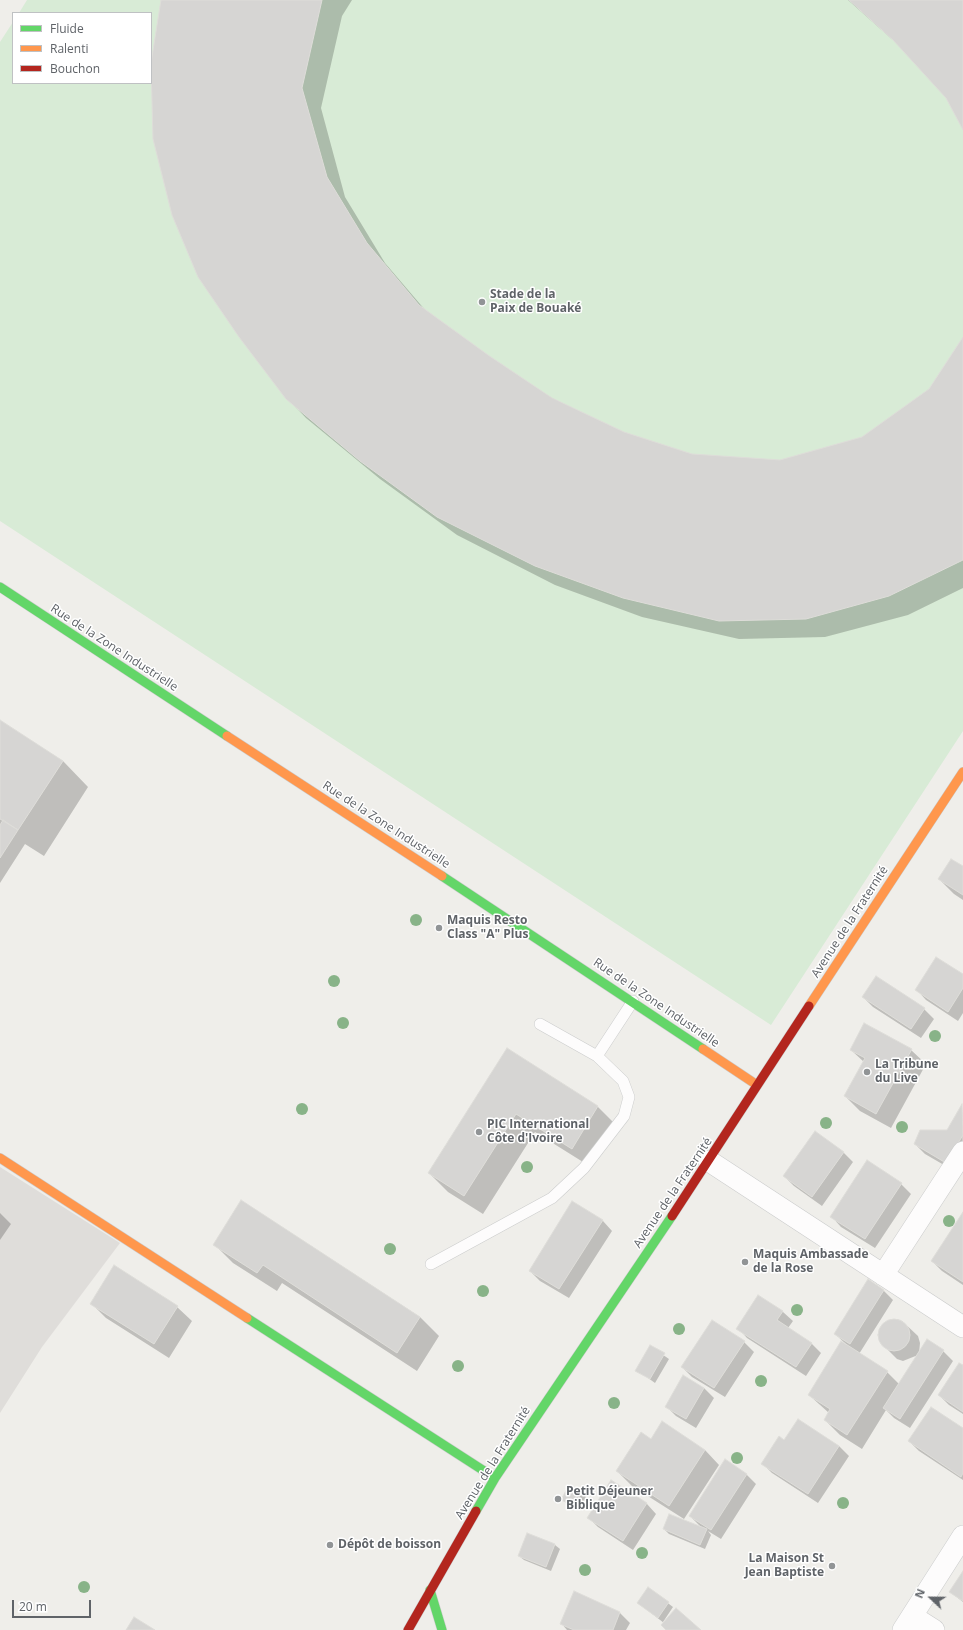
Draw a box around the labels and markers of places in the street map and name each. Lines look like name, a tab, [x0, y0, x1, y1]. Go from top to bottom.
place label: Stade de la Paix de Bouaké	[490, 288, 581, 316]
marker: Stade de la Paix de Bouaké	[477, 297, 487, 307]
place label: Maquis Resto Class "A" Plus	[447, 914, 528, 942]
marker: Maquis Resto Class "A" Plus	[434, 923, 444, 933]
place label: La Tribune du Live	[875, 1058, 939, 1086]
marker: La Tribune du Live	[862, 1067, 872, 1077]
place label: PIC International Côte d'Ivoire	[487, 1118, 589, 1146]
marker: PIC International Côte d'Ivoire	[474, 1127, 484, 1137]
place label: Maquis Ambassade de la Rose	[753, 1248, 869, 1276]
marker: Maquis Ambassade de la Rose	[740, 1257, 750, 1267]
place label: Petit Déjeuner Biblique	[566, 1485, 653, 1513]
marker: Petit Déjeuner Biblique	[553, 1494, 563, 1504]
place label: Dépôt de boisson	[338, 1538, 441, 1552]
marker: Dépôt de boisson	[325, 1540, 335, 1550]
place label: La Maison St Jean Baptiste	[745, 1552, 824, 1580]
marker: La Maison St Jean Baptiste	[827, 1561, 837, 1571]

